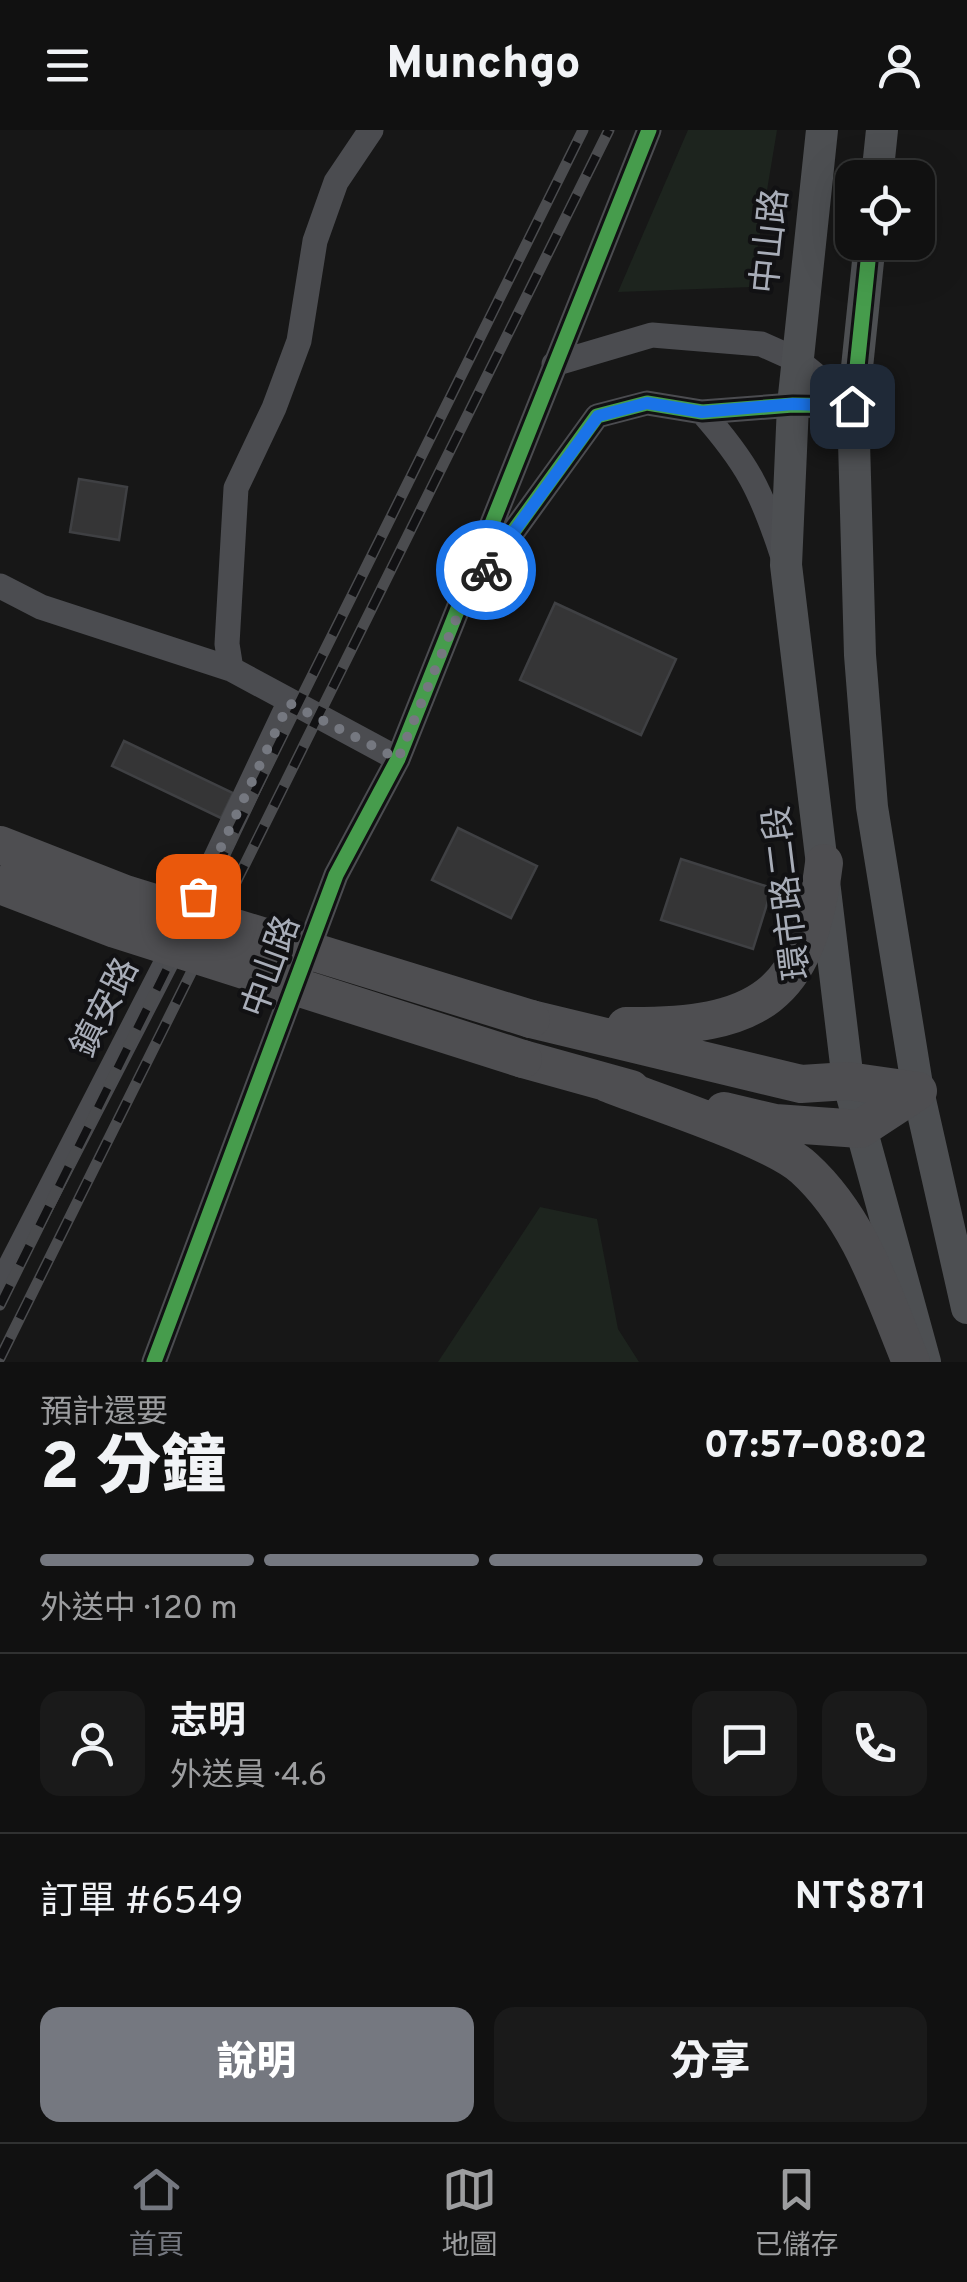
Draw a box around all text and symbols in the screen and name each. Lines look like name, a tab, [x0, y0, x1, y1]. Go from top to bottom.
text: Munchgo	[386, 37, 581, 94]
icon: menu	[40, 38, 95, 93]
icon: person	[872, 38, 927, 93]
map controls	[835, 160, 935, 260]
button: locate	[835, 160, 935, 260]
street label: 中山路	[745, 187, 799, 296]
pin	[810, 364, 895, 449]
icon: home	[825, 379, 880, 434]
courier	[436, 520, 536, 620]
icon: bike	[459, 543, 514, 598]
street label: 環市路二段	[756, 803, 821, 982]
pin	[156, 854, 241, 939]
icon: bag	[171, 869, 226, 924]
street label: 中山路	[234, 910, 311, 1024]
street label: 鎮安路	[63, 952, 150, 1065]
text: 預計還要	[40, 1394, 168, 1434]
text: 07:57–08:02	[704, 1423, 927, 1472]
text: 2 分鐘	[40, 1430, 226, 1512]
text: 外送中 · 120 m	[40, 1590, 238, 1630]
button: person	[40, 1691, 145, 1796]
button: chat	[692, 1691, 797, 1796]
button: phone	[822, 1691, 927, 1796]
text: 志明	[170, 1699, 246, 1748]
text: 外送員 · 4.6	[170, 1757, 327, 1797]
text: NT$871	[795, 1874, 927, 1923]
text: 訂單 #6549	[40, 1879, 244, 1928]
button: 說明	[40, 2007, 474, 2122]
button: 分享	[494, 2007, 927, 2122]
tab: 首頁	[128, 2162, 185, 2265]
tab: 地圖	[441, 2162, 498, 2265]
tab: 已儲存	[754, 2162, 839, 2265]

